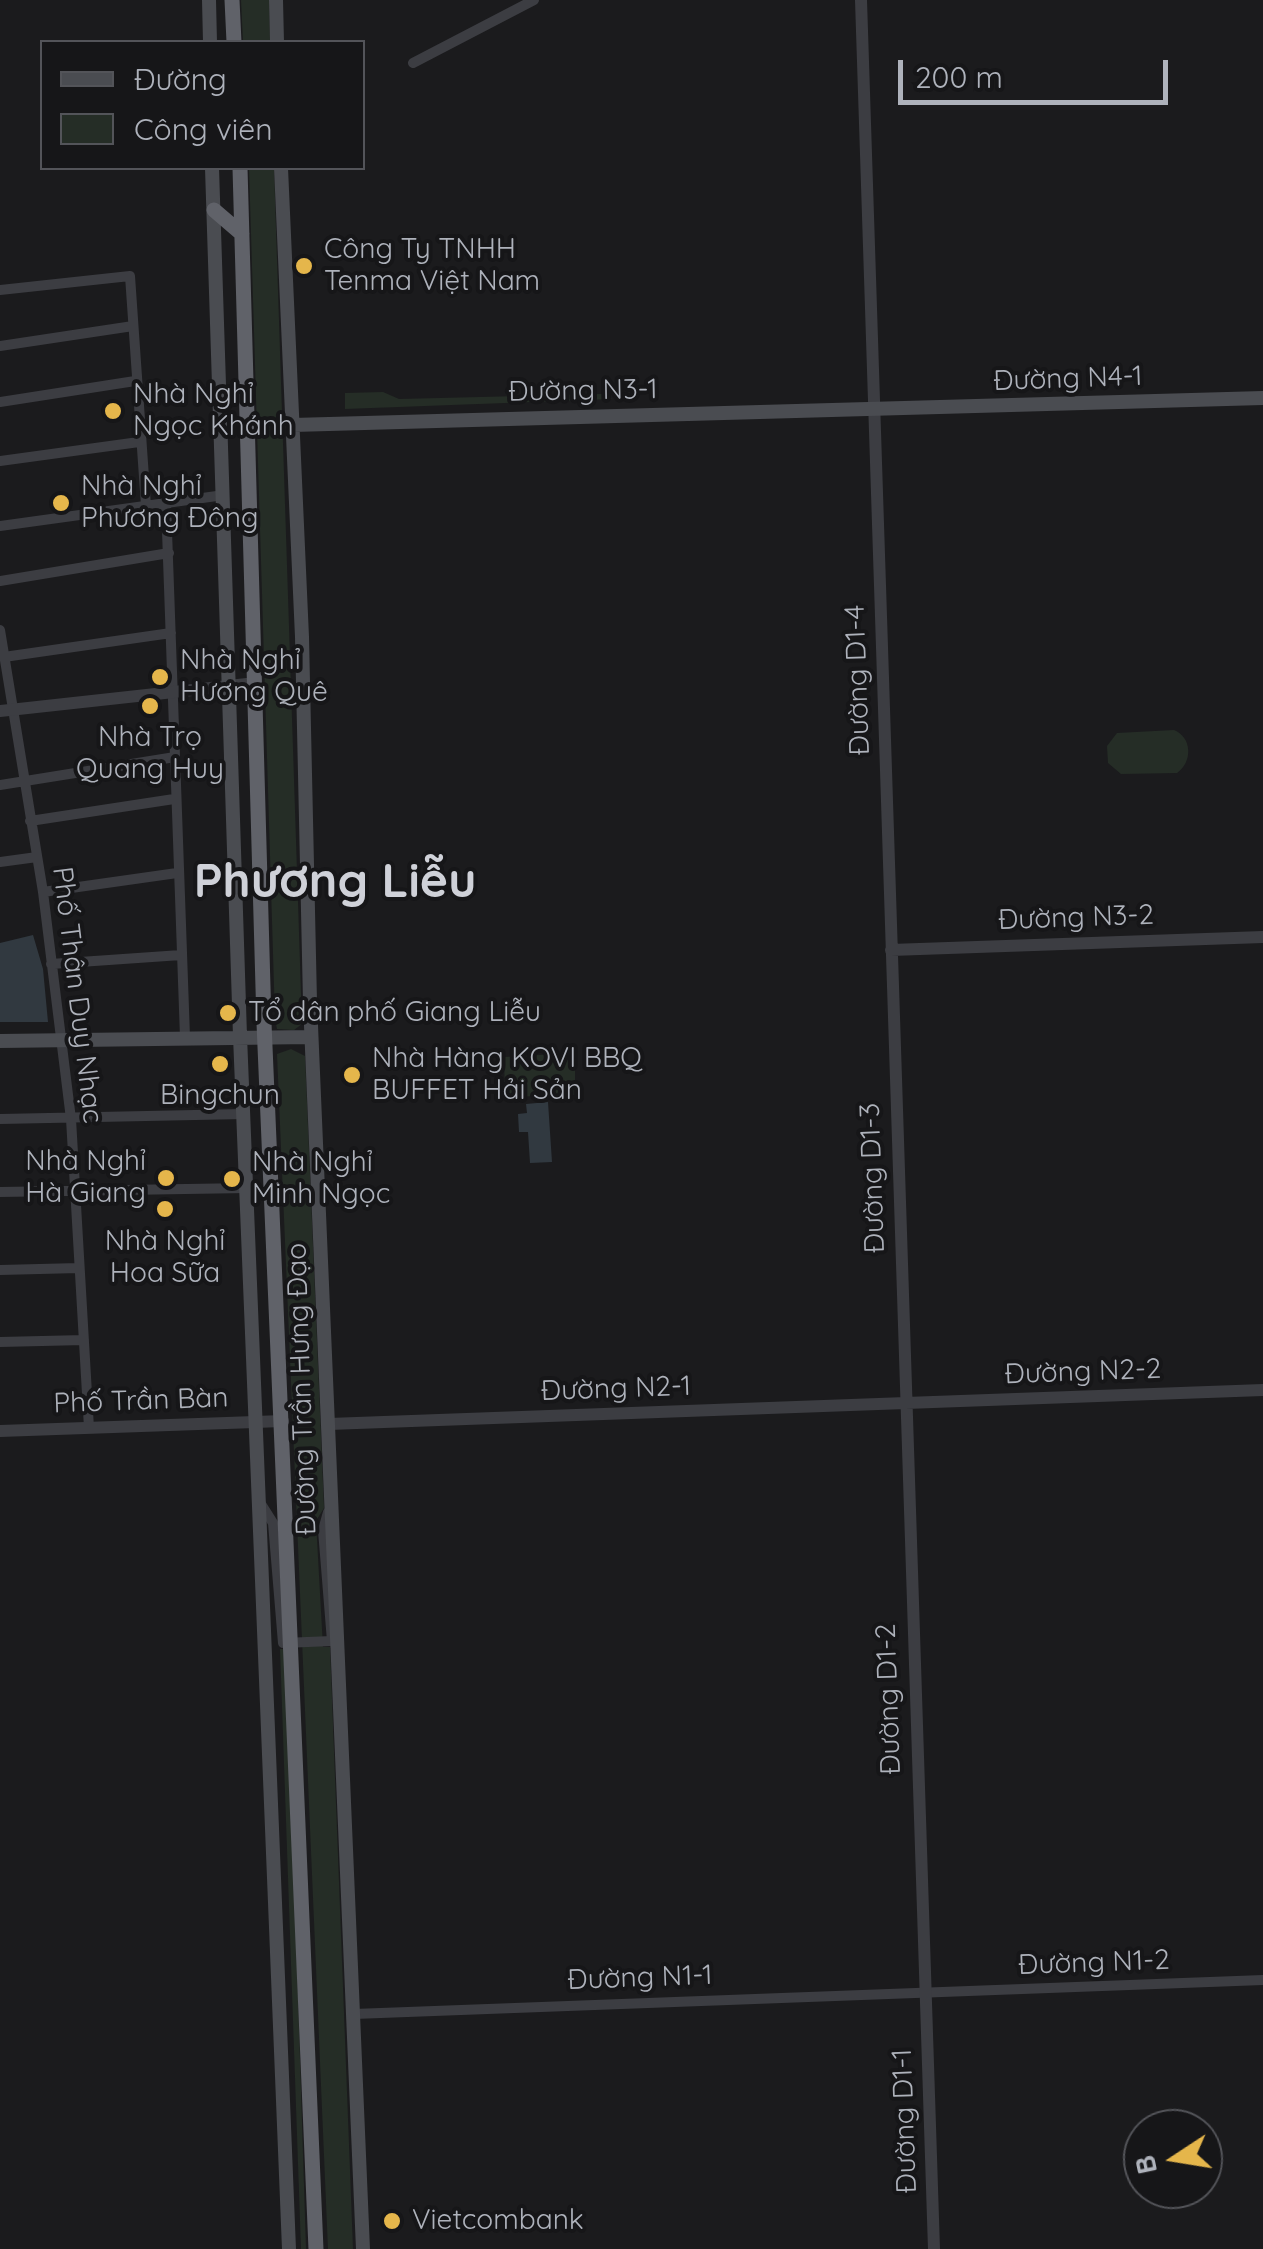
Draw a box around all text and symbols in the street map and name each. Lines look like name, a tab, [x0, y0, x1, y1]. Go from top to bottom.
legend	[40, 40, 365, 170]
scale bar	[903, 40, 1173, 102]
text: 200 m	[915, 58, 1003, 96]
text: Đường	[134, 60, 227, 98]
text: Công viên	[134, 110, 273, 148]
place label: Công Ty TNHH Tenma Việt Nam	[324, 233, 540, 299]
marker: Công Ty TNHH Tenma Việt Nam	[293, 255, 315, 277]
street label: Đường N4-1	[993, 360, 1143, 398]
street label: Đường N3-1	[508, 373, 658, 409]
place label: Nhà Nghỉ Ngọc Khánh	[133, 378, 294, 444]
marker: Nhà Nghỉ Ngọc Khánh	[102, 400, 124, 422]
place label: Nhà Nghỉ Phương Đông	[81, 470, 258, 536]
marker: Nhà Nghỉ Phương Đông	[50, 492, 72, 514]
street label: Đường D1-4	[839, 604, 877, 756]
place label: Nhà Nghỉ Hương Quê	[180, 644, 328, 710]
marker: Nhà Nghỉ Hương Quê	[149, 666, 171, 688]
marker: Nhà Trọ Quang Huy	[139, 695, 161, 717]
place label: Nhà Trọ Quang Huy	[76, 721, 224, 787]
district label: Phương Liễu	[194, 854, 476, 912]
street label: Phố Thân Duy Nhạc	[45, 865, 109, 1125]
street label: Đường N3-2	[998, 898, 1154, 938]
place label: Tổ dân phố Giang Liễu	[248, 996, 541, 1030]
marker: Tổ dân phố Giang Liễu	[217, 1002, 239, 1024]
place label: Nhà Hàng KOVI BBQ BUFFET Hải Sản	[372, 1042, 642, 1108]
marker: Bingchun	[209, 1053, 231, 1075]
marker: Nhà Hàng KOVI BBQ BUFFET Hải Sản	[341, 1064, 363, 1086]
place label: Bingchun	[160, 1079, 280, 1113]
street label: Đường D1-3	[854, 1102, 892, 1254]
place label: Nhà Nghỉ Hà Giang	[25, 1145, 146, 1211]
place label: Nhà Nghỉ Minh Ngọc	[252, 1146, 390, 1212]
marker: Nhà Nghỉ Hà Giang	[155, 1167, 177, 1189]
marker: Nhà Nghỉ Minh Ngọc	[221, 1168, 243, 1190]
marker: Nhà Nghỉ Hoa Sữa	[154, 1198, 176, 1220]
place label: Nhà Nghỉ Hoa Sữa	[105, 1225, 225, 1291]
street label: Đường Trần Hưng Đạo	[280, 1242, 324, 1536]
street label: Đường N2-2	[1004, 1352, 1162, 1392]
street label: Đường N2-1	[540, 1370, 692, 1408]
street label: Phố Trần Bàn	[53, 1381, 229, 1421]
street label: Đường D1-2	[870, 1623, 908, 1775]
street label: Đường N1-2	[1018, 1944, 1170, 1982]
street label: Đường N1-1	[567, 1959, 713, 1997]
street label: Đường D1-1	[886, 2048, 924, 2194]
north arrow	[1123, 2109, 1223, 2209]
text: B	[1126, 2152, 1164, 2178]
place label: Vietcombank	[412, 2204, 584, 2238]
marker: Vietcombank	[381, 2210, 403, 2232]

